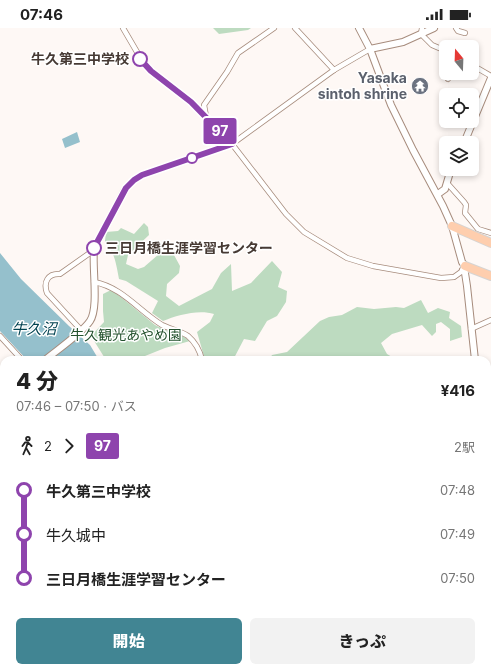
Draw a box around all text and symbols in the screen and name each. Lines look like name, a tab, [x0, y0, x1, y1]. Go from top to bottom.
text: 07:46	[20, 5, 63, 24]
north arrow	[439, 40, 479, 80]
map controls	[439, 40, 479, 176]
place label: 牛久第三中学校	[31, 50, 129, 67]
marker: 牛久第三中学校	[132, 51, 148, 67]
place label: Yasaka sintoh shrine	[318, 69, 407, 102]
temple icon: Yasaka sintoh shrine	[410, 76, 430, 96]
button: locate	[439, 88, 479, 128]
line badge: 97	[202, 118, 238, 144]
text: 97	[212, 122, 228, 139]
button: layers	[439, 136, 479, 176]
unlabelled marker	[186, 152, 198, 164]
place label: 三日月橋生涯学習センター	[105, 239, 273, 256]
marker: 三日月橋生涯学習センター	[86, 240, 102, 256]
water label: 牛久沼	[11, 319, 58, 338]
park label: 牛久観光あやめ園	[70, 326, 182, 343]
text: 4 分	[16, 368, 58, 394]
text: ¥416	[441, 381, 475, 400]
text: 07:46 – 07:50 · バス	[16, 398, 137, 414]
icon: walk	[16, 435, 38, 457]
icon: forward	[58, 435, 80, 457]
text: 97	[94, 437, 111, 454]
text: 2	[44, 438, 52, 454]
text: 2駅	[454, 439, 475, 455]
text: 牛久第三中学校	[46, 482, 151, 501]
text: 07:48	[440, 482, 475, 498]
text: 牛久城中	[46, 526, 106, 545]
text: 07:49	[440, 526, 475, 542]
text: 三日月橋生涯学習センター	[46, 570, 226, 589]
text: 07:50	[440, 570, 475, 586]
button: 開始	[16, 618, 242, 664]
button: きっぷ	[250, 618, 475, 664]

